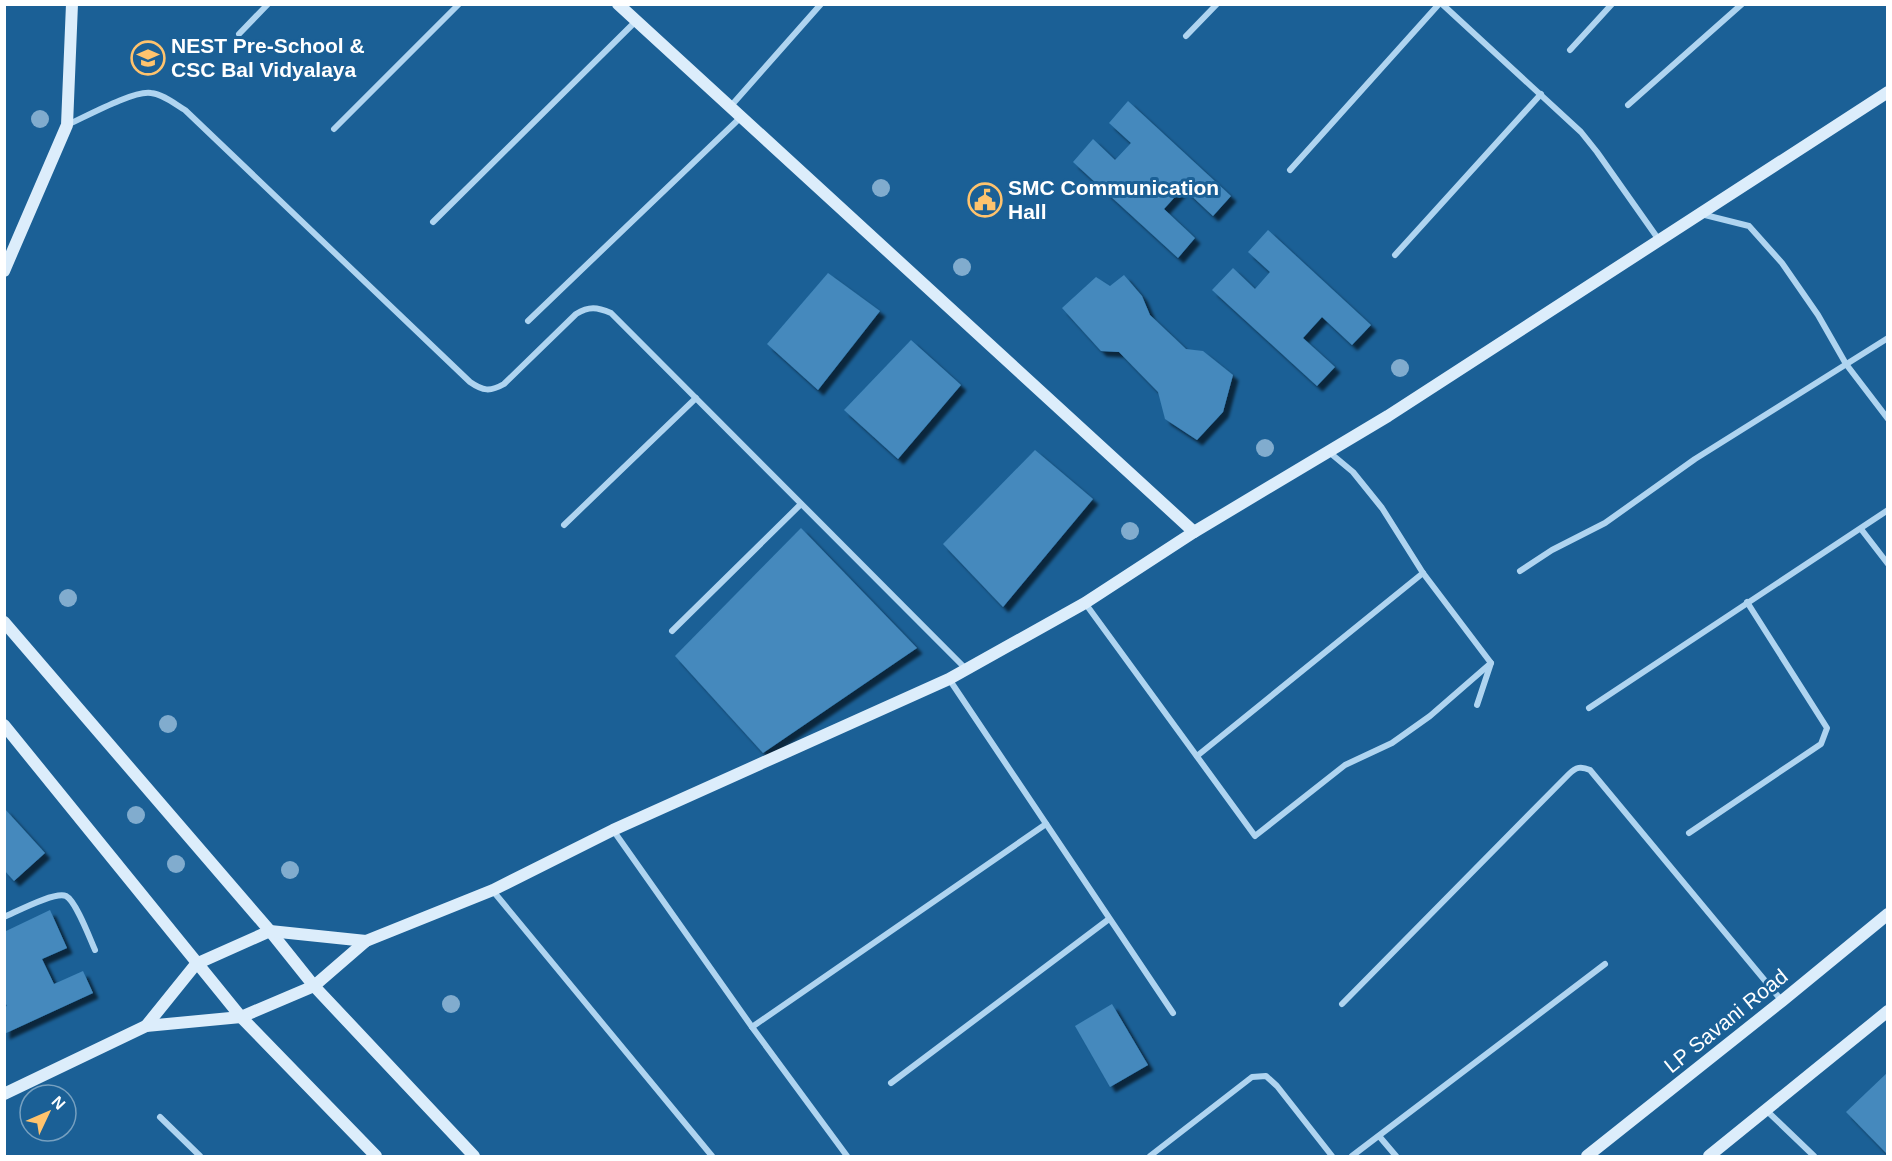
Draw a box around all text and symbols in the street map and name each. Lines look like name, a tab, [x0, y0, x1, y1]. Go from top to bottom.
place label: NEST Pre-School & CSC Bal Vidyalaya	[171, 34, 365, 81]
school or university icon: NEST Pre-School & CSC Bal Vidyalaya	[130, 40, 166, 76]
place label: SMC Communication Hall	[1008, 176, 1219, 223]
public building icon: SMC Communication Hall	[967, 182, 1003, 218]
street label: LP Savani Road	[1660, 964, 1792, 1077]
north arrow	[18, 1083, 78, 1143]
text: N	[48, 1093, 69, 1113]

